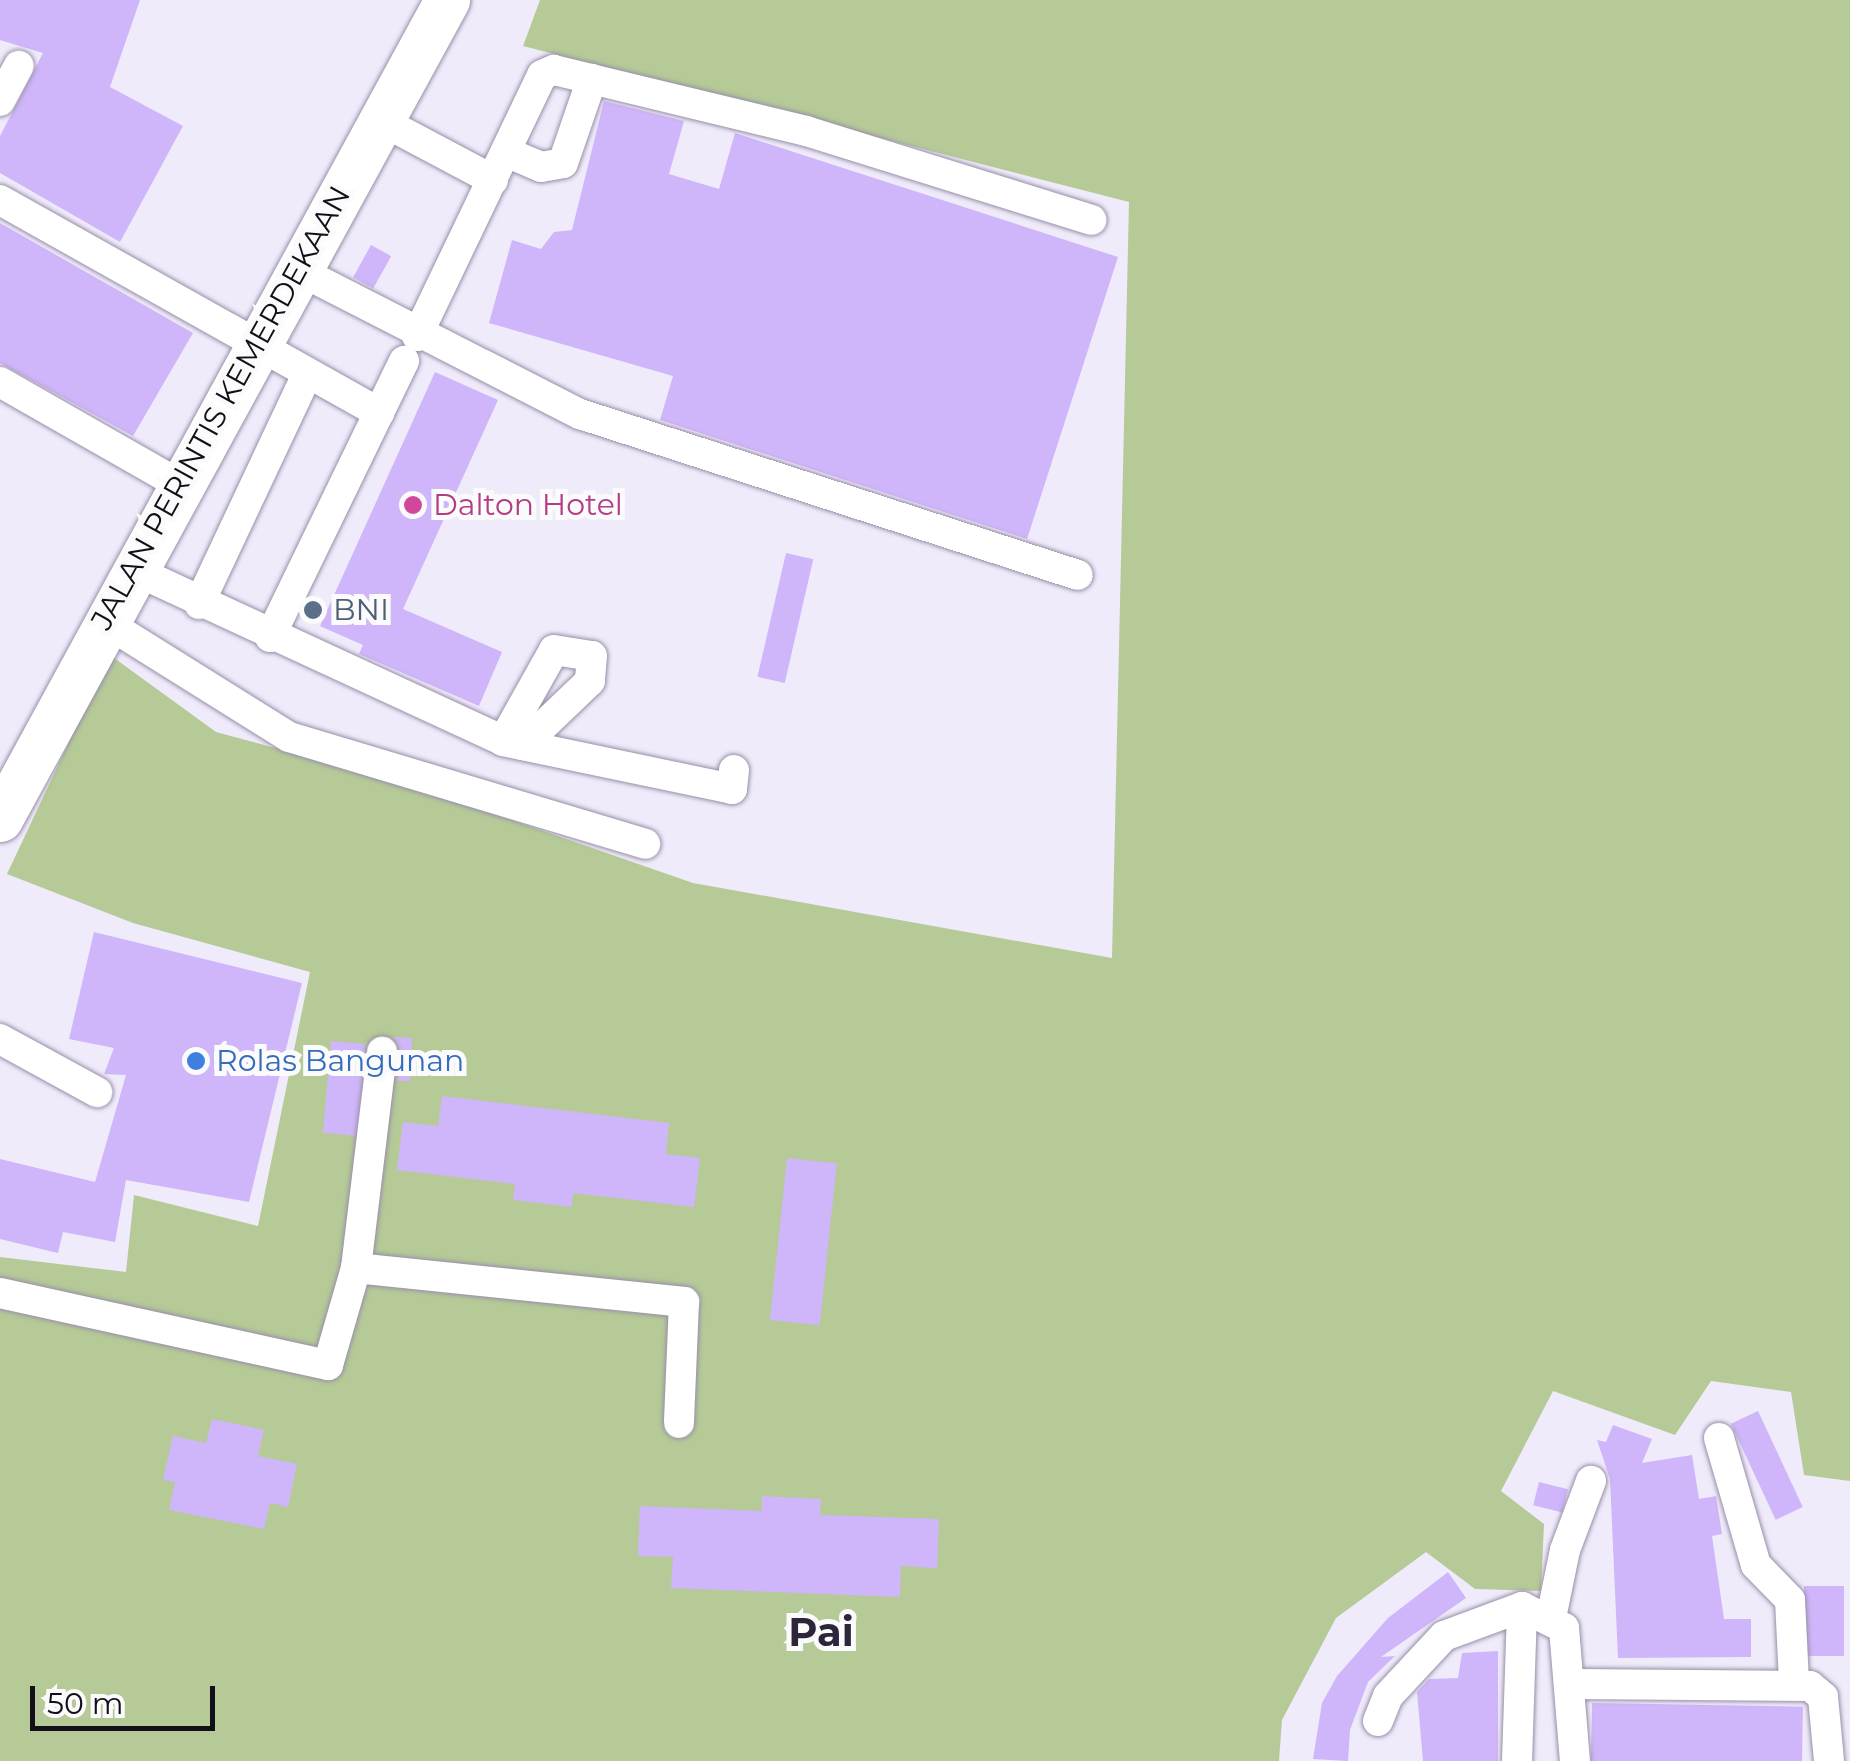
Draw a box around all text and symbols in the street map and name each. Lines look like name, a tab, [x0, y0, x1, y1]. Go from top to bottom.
street label: JALAN PERINTIS KEMERDEKAAN	[84, 180, 358, 636]
place label: Dalton Hotel	[433, 487, 623, 523]
marker: Dalton Hotel	[402, 494, 424, 516]
place label: BNI	[333, 592, 389, 628]
marker: BNI	[302, 599, 324, 621]
place label: Rolas Bangunan	[216, 1043, 464, 1079]
marker: Rolas Bangunan	[185, 1050, 207, 1072]
district label: Pai	[788, 1608, 854, 1656]
scale bar	[35, 1666, 220, 1728]
text: 50 m	[47, 1685, 124, 1722]

